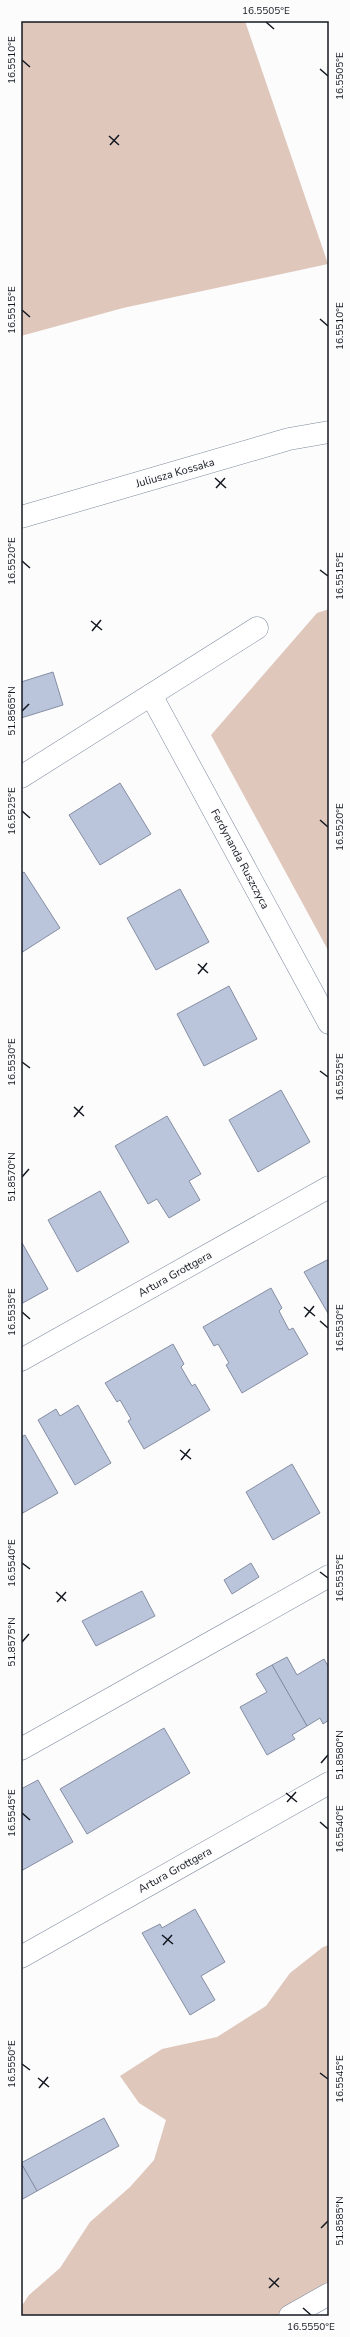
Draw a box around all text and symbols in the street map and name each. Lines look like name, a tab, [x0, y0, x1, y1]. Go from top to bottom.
text: 16.5505°E	[242, 4, 290, 18]
text: 16.5510°E	[5, 36, 19, 84]
text: 16.5505°E	[333, 52, 347, 100]
text: 16.5515°E	[5, 286, 19, 334]
text: 16.5510°E	[333, 302, 347, 350]
street label: Juliusza Kossaka	[133, 455, 216, 492]
text: 16.5520°E	[5, 537, 19, 585]
text: 16.5515°E	[333, 552, 347, 600]
text: 51.8565°N	[5, 686, 19, 736]
text: 16.5525°E	[5, 787, 19, 835]
text: 16.5520°E	[333, 803, 347, 851]
street label: Ferdynanda Ruszczyca	[207, 806, 273, 912]
text: 16.5530°E	[5, 1038, 19, 1086]
text: 16.5525°E	[333, 1053, 347, 1101]
text: 51.8570°N	[5, 1152, 19, 1202]
street label: Artura Grottgera	[135, 1247, 215, 1300]
text: 16.5535°E	[5, 1288, 19, 1336]
text: 16.5530°E	[333, 1304, 347, 1352]
text: 16.5540°E	[5, 1539, 19, 1587]
text: 16.5535°E	[333, 1554, 347, 1602]
text: 51.8575°N	[5, 1617, 19, 1667]
text: 51.8580°N	[333, 1730, 347, 1780]
text: 16.5545°E	[5, 1789, 19, 1837]
text: 16.5540°E	[333, 1805, 347, 1853]
street label: Artura Grottgera	[135, 1843, 215, 1896]
text: 16.5550°E	[5, 2040, 19, 2088]
text: 16.5545°E	[333, 2055, 347, 2103]
text: 51.8585°N	[333, 2196, 347, 2246]
text: 16.5550°E	[287, 2320, 335, 2334]

